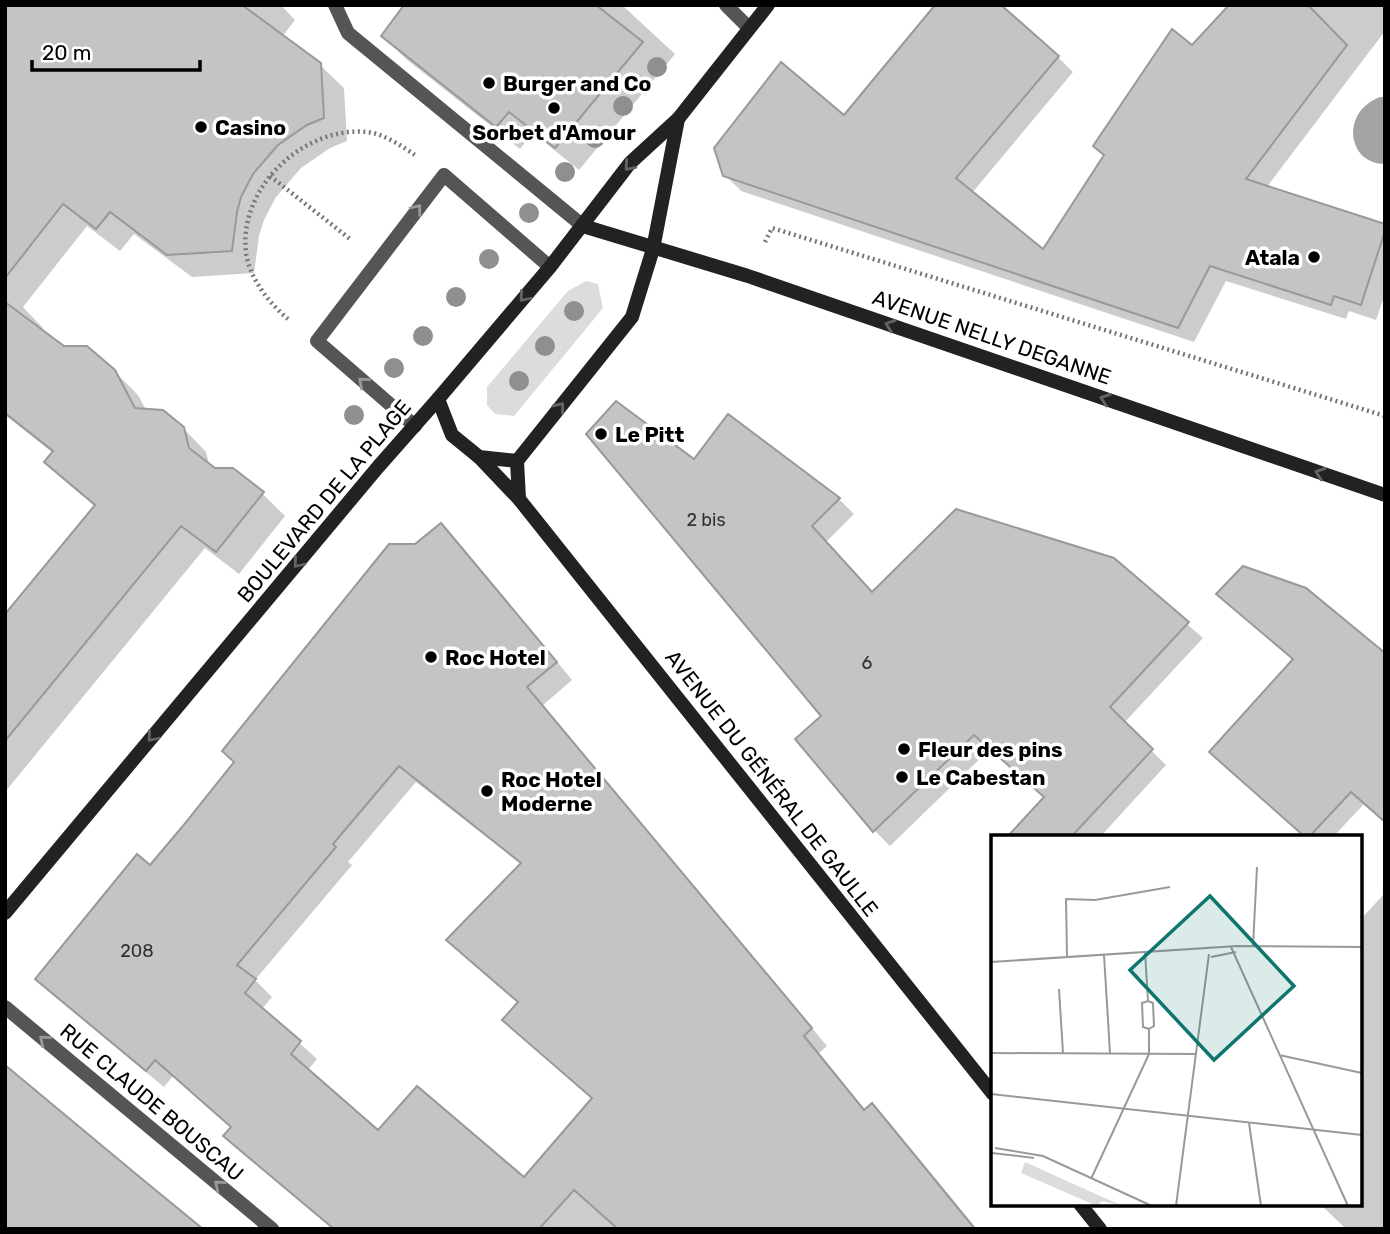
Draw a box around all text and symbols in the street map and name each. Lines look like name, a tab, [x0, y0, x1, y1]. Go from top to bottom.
scale bar	[32, 28, 200, 72]
text: 20 m	[42, 40, 91, 65]
place label: Burger and Co	[503, 71, 651, 96]
marker: Burger and Co	[481, 75, 497, 91]
marker: Sorbet d'Amour	[546, 100, 562, 116]
place label: Casino	[215, 115, 286, 140]
marker: Casino	[193, 119, 209, 135]
place label: Sorbet d'Amour	[472, 120, 636, 145]
one-way arrow	[625, 158, 637, 171]
one-way arrow	[409, 205, 422, 217]
place label: Atala	[1245, 245, 1300, 270]
marker: Atala	[1306, 249, 1322, 265]
street label: AVENUE NELLY DEGANNE	[869, 284, 1115, 390]
one-way arrow	[520, 289, 532, 302]
one-way arrow	[884, 319, 897, 333]
one-way arrow	[358, 378, 371, 390]
one-way arrow	[1100, 393, 1112, 407]
street label: BOULEVARD DE LA PLAGE	[232, 395, 416, 607]
one-way arrow	[551, 403, 564, 415]
place label: Le Pitt	[615, 422, 684, 447]
marker: Le Pitt	[593, 426, 609, 442]
one-way arrow	[1315, 467, 1327, 481]
house number: 2 bis	[686, 509, 726, 531]
one-way arrow	[294, 554, 306, 567]
place label: Roc Hotel	[445, 645, 546, 670]
street label: AVENUE DU GÉNÉRAL DE GAULLE	[660, 645, 884, 921]
marker: Roc Hotel	[423, 649, 439, 665]
house number: 6	[862, 652, 873, 674]
one-way arrow	[148, 729, 160, 742]
place label: Fleur des pins	[918, 737, 1063, 762]
marker: Fleur des pins	[896, 741, 912, 757]
place label: Le Cabestan	[916, 765, 1046, 790]
place label: Roc Hotel Moderne	[501, 767, 602, 816]
marker: Le Cabestan	[894, 769, 910, 785]
marker: Roc Hotel Moderne	[479, 783, 495, 799]
inset map	[991, 835, 1362, 1206]
house number: 208	[120, 940, 154, 962]
street label: RUE CLAUDE BOUSCAU	[55, 1018, 249, 1186]
one-way arrow	[40, 1036, 53, 1048]
one-way arrow	[215, 1181, 228, 1193]

